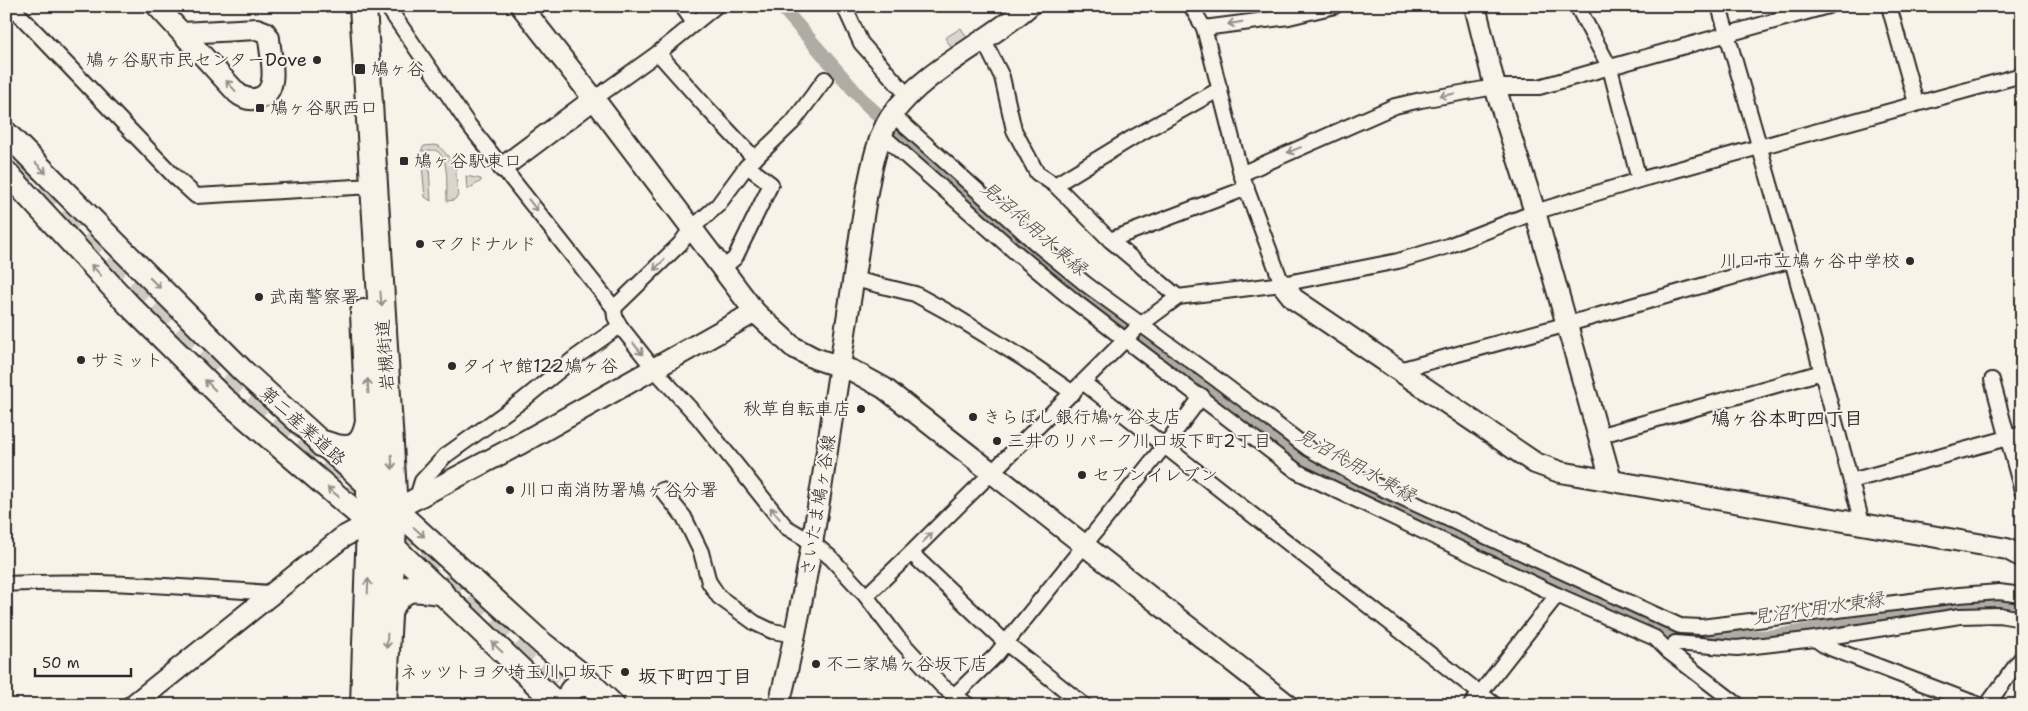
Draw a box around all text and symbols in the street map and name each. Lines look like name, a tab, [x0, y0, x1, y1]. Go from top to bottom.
one-way arrow	[1228, 18, 1244, 28]
place label: 鳩ヶ谷駅市民センターDove	[86, 48, 307, 72]
marker: 鳩ヶ谷駅市民センターDove	[311, 54, 323, 66]
place label: 鳩ヶ谷	[371, 57, 425, 81]
marker: 鳩ヶ谷	[353, 62, 367, 76]
one-way arrow	[225, 80, 237, 93]
one-way arrow	[1439, 91, 1455, 101]
place label: 鳩ヶ谷駅西口	[270, 96, 378, 120]
marker: 鳩ヶ谷駅西口	[254, 102, 266, 114]
one-way arrow	[1287, 147, 1302, 156]
place label: 鳩ヶ谷駅東口	[414, 149, 522, 173]
marker: 鳩ヶ谷駅東口	[398, 155, 410, 167]
one-way arrow	[34, 162, 47, 174]
water label: 見沼代用水東縁	[976, 175, 1094, 282]
one-way arrow	[528, 198, 539, 211]
place label: マクドナルド	[430, 232, 537, 256]
marker: マクドナルド	[414, 238, 426, 250]
place label: 川口市立鳩ヶ谷中学校	[1720, 249, 1900, 273]
marker: 川口市立鳩ヶ谷中学校	[1904, 255, 1916, 267]
one-way arrow	[653, 259, 665, 271]
one-way arrow	[90, 263, 102, 276]
one-way arrow	[149, 277, 161, 289]
place label: 武南警察署	[269, 285, 359, 309]
marker: 武南警察署	[253, 291, 265, 303]
one-way arrow	[376, 291, 385, 307]
street label: 岩槻街道	[371, 318, 399, 392]
one-way arrow	[633, 342, 644, 355]
place label: サミット	[91, 348, 163, 372]
marker: サミット	[75, 354, 87, 366]
place label: タイヤ館122鳩ヶ谷	[462, 354, 618, 378]
marker: タイヤ館122鳩ヶ谷	[446, 360, 458, 372]
one-way arrow	[204, 379, 217, 391]
one-way arrow	[363, 379, 372, 395]
street label: 第二産業道路	[255, 381, 351, 471]
place label: 秋草自転車店	[743, 397, 851, 421]
marker: 秋草自転車店	[855, 403, 867, 415]
place label: きらぼし銀行鳩ヶ谷支店	[983, 405, 1181, 429]
district label: 鳩ヶ谷本町四丁目	[1711, 406, 1863, 431]
marker: きらぼし銀行鳩ヶ谷支店	[967, 411, 979, 423]
water label: 見沼代用水東縁	[1292, 422, 1422, 509]
place label: 三井のリパーク川口坂下町2丁目	[1007, 429, 1272, 453]
street label: さいたま鳩ヶ谷線	[795, 432, 841, 578]
marker: 三井のリパーク川口坂下町2丁目	[991, 435, 1003, 447]
one-way arrow	[387, 453, 396, 469]
place label: セブンイレブン	[1092, 463, 1218, 487]
marker: セブンイレブン	[1076, 469, 1088, 481]
place label: 川口南消防署鳩ヶ谷分署	[520, 478, 718, 502]
marker: 川口南消防署鳩ヶ谷分署	[504, 484, 516, 496]
one-way arrow	[326, 487, 339, 498]
one-way arrow	[769, 507, 780, 520]
one-way arrow	[413, 526, 426, 538]
one-way arrow	[920, 532, 933, 544]
one-way arrow	[363, 578, 372, 594]
water label: 見沼代用水東縁	[1750, 586, 1888, 630]
one-way arrow	[383, 633, 392, 649]
one-way arrow	[492, 642, 504, 654]
scale bar	[35, 646, 131, 678]
place label: 不二家鳩ヶ谷坂下店	[826, 652, 988, 676]
text: 50 m	[42, 653, 80, 673]
marker: 不二家鳩ヶ谷坂下店	[810, 658, 822, 670]
place label: ネッツトヨタ埼玉川口坂下	[400, 660, 615, 684]
district label: 坂下町四丁目	[638, 664, 752, 689]
marker: ネッツトヨタ埼玉川口坂下	[619, 666, 631, 678]

